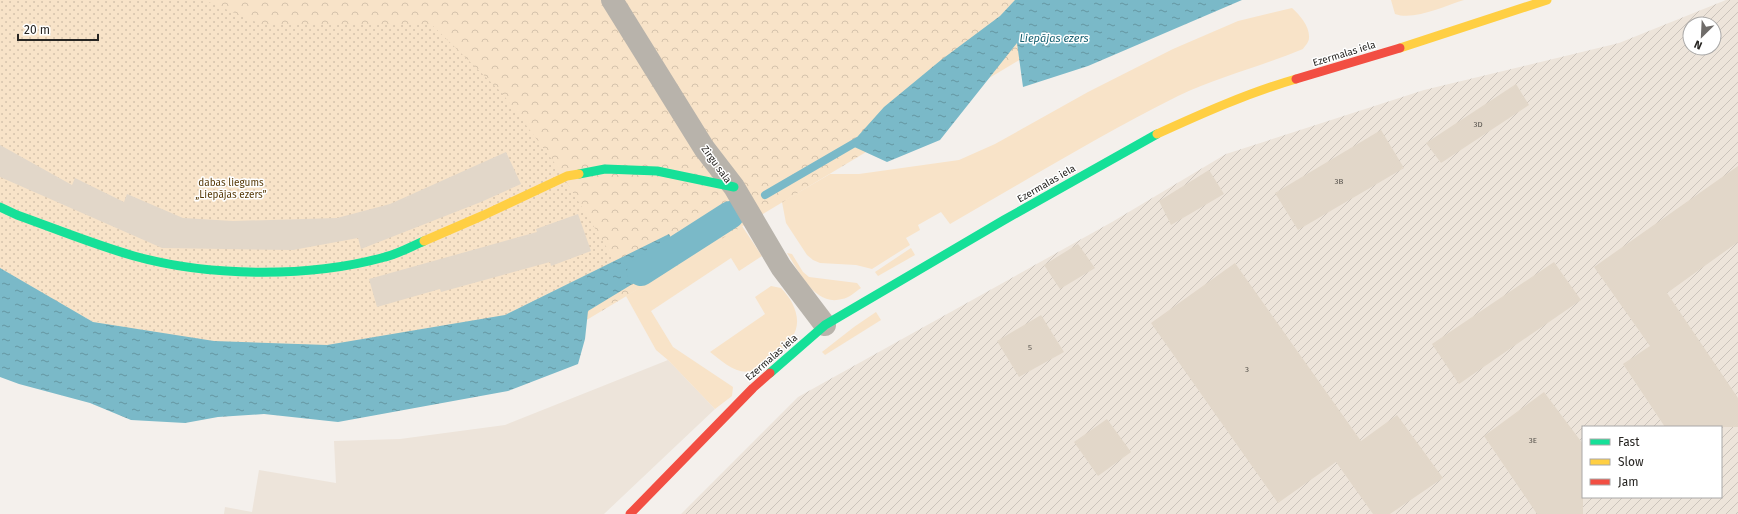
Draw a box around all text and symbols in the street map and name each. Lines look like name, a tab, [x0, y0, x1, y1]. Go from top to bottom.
scale bar	[18, 16, 98, 42]
north arrow	[1682, 16, 1722, 56]
text: 20 m	[24, 23, 50, 37]
water label: Liepājas ezers	[1019, 32, 1089, 45]
text: N	[1692, 37, 1704, 52]
street label: Ezermalas iela	[1311, 39, 1377, 69]
house number: 3D	[1473, 120, 1483, 129]
street label: Zirgu sala	[699, 143, 734, 186]
street label: Ezermalas iela	[1015, 162, 1078, 205]
park label: dabas liegums „Liepājas ezers”	[195, 177, 267, 201]
house number: 3B	[1335, 177, 1344, 186]
street label: Ezermalas iela	[743, 332, 800, 384]
house number: 5	[1028, 343, 1032, 352]
house number: 3	[1245, 365, 1249, 374]
legend	[1582, 426, 1722, 498]
text: Fast	[1618, 435, 1640, 449]
house number: 3E	[1529, 436, 1537, 445]
text: Slow	[1618, 455, 1644, 469]
text: Jam	[1618, 475, 1638, 489]

